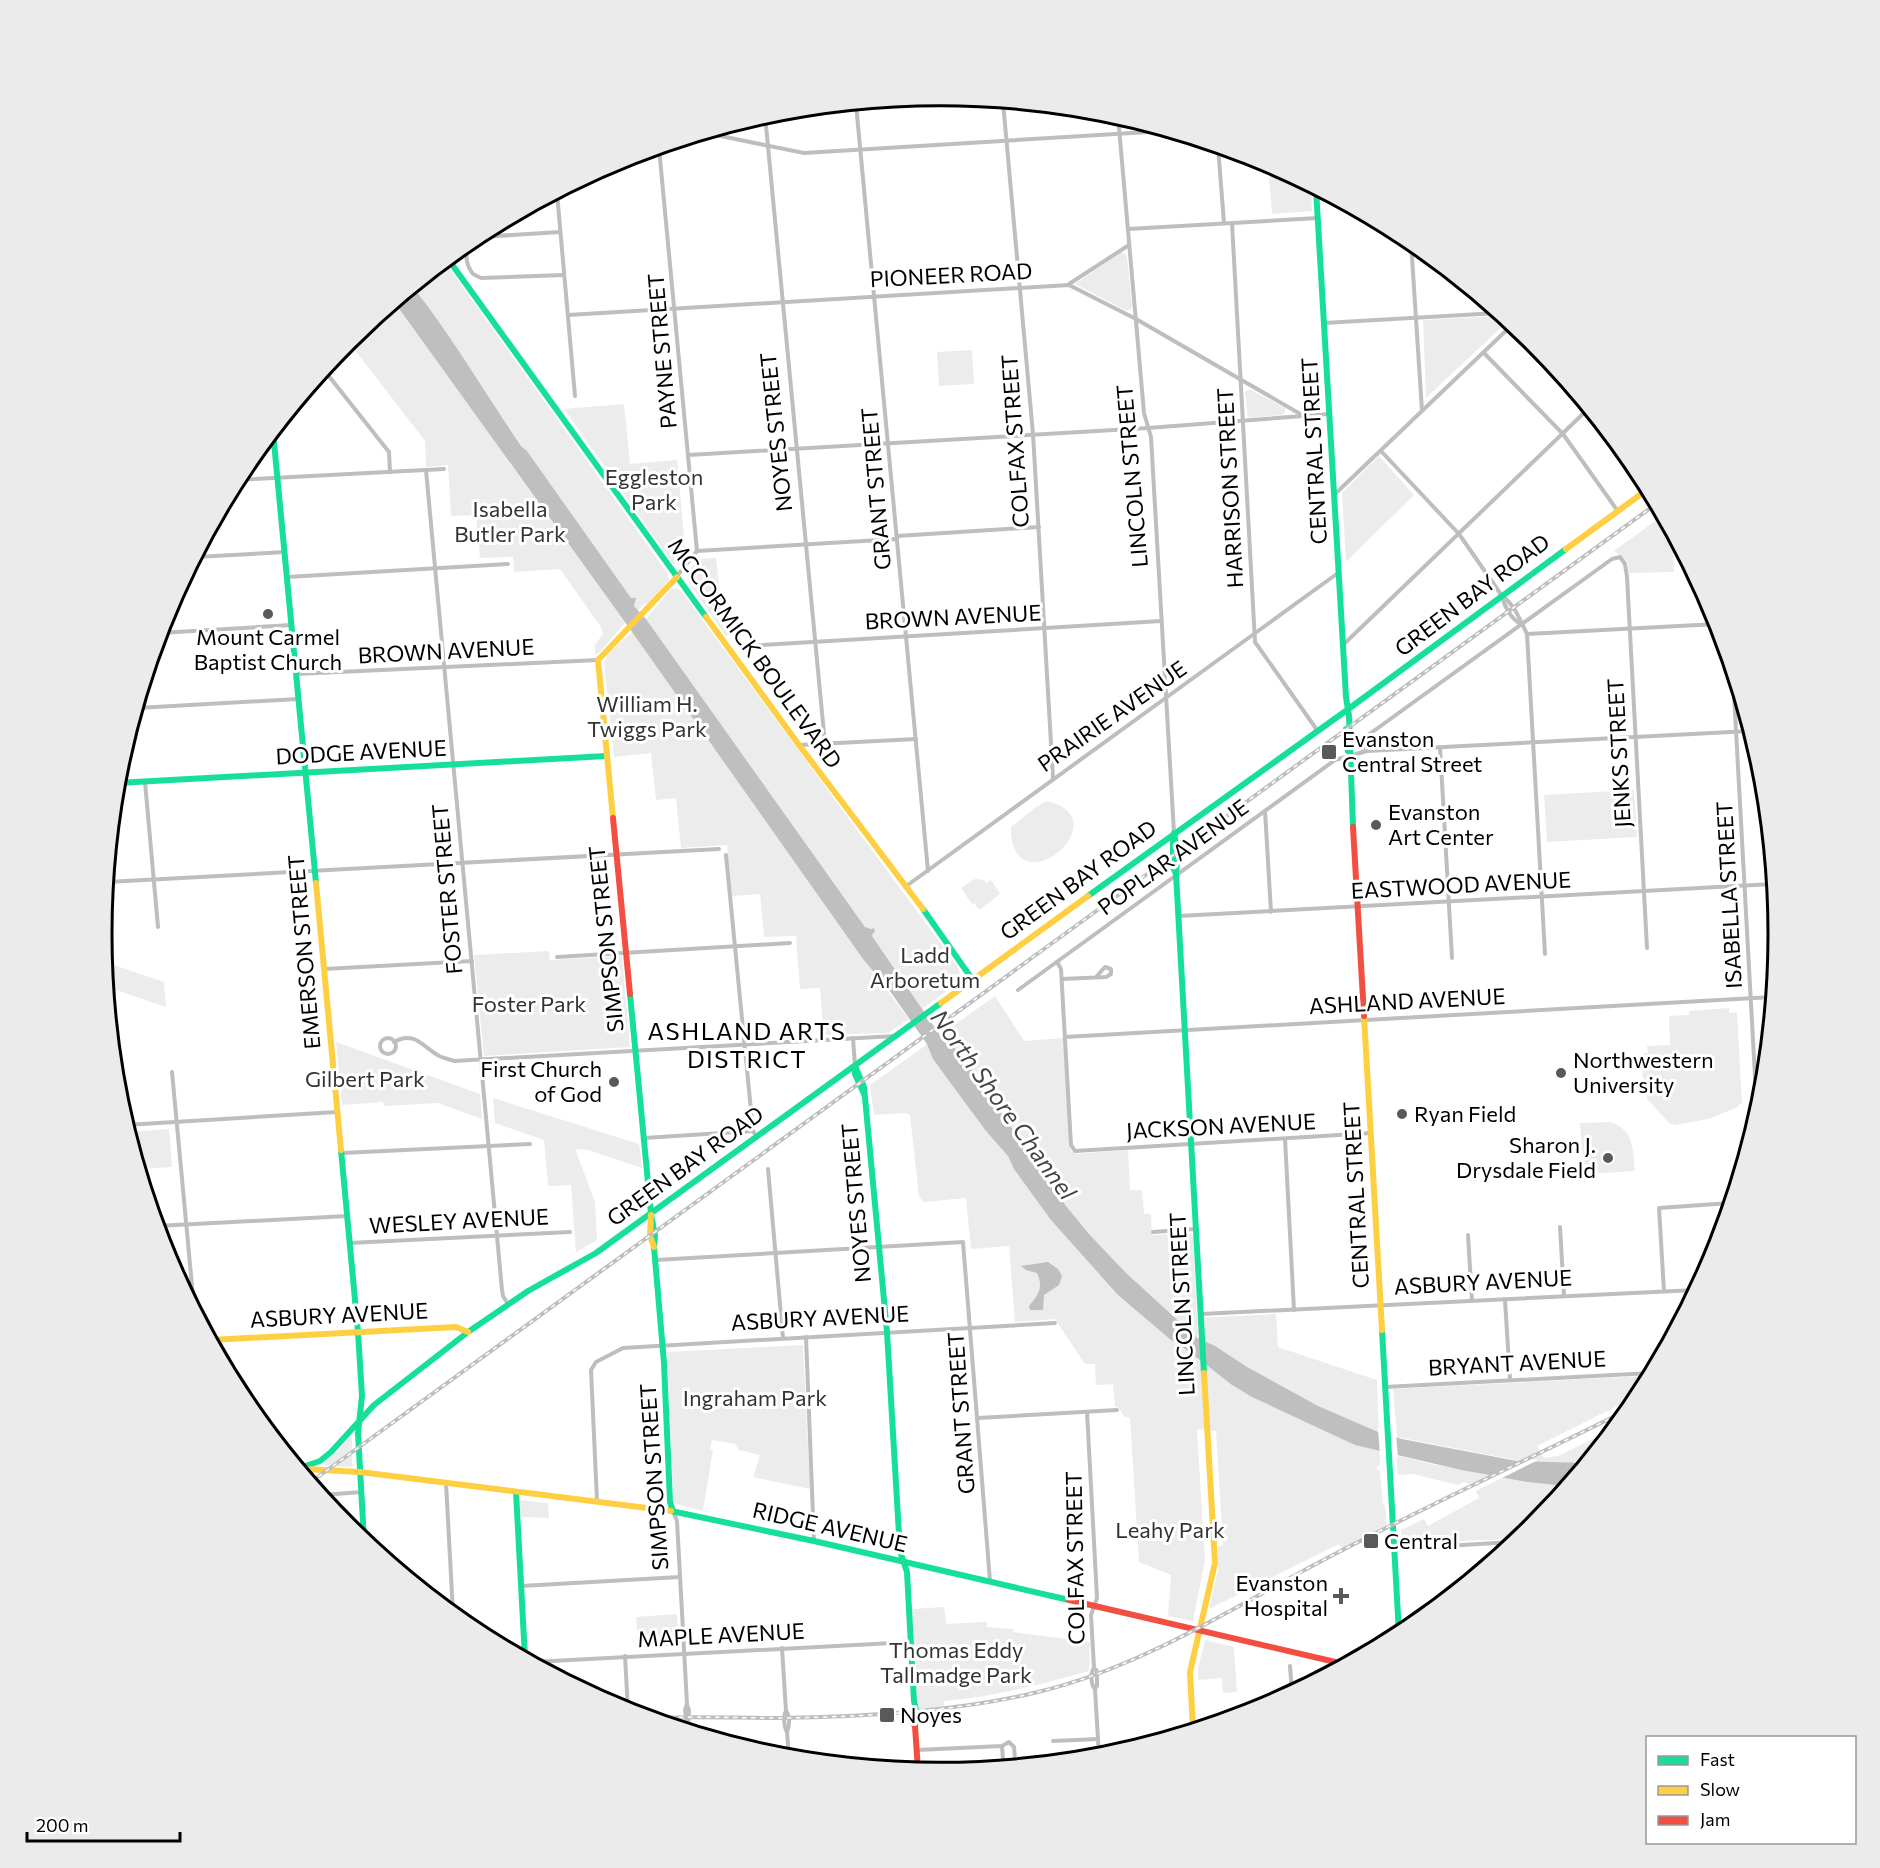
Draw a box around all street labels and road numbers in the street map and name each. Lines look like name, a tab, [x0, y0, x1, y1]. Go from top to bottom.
street label: PIONEER ROAD	[869, 257, 1033, 292]
street label: PAYNE STREET	[641, 272, 682, 430]
street label: NOYES STREET	[754, 351, 797, 513]
street label: COLFAX STREET	[995, 354, 1034, 528]
street label: CENTRAL STREET	[1295, 357, 1332, 545]
street label: LINCOLN STREET	[1110, 383, 1153, 569]
street label: HARRISON STREET	[1211, 387, 1248, 589]
street label: GRANT STREET	[855, 407, 896, 571]
street label: GREEN BAY ROAD	[1389, 528, 1554, 662]
street label: MCCORMICK BOULEVARD	[663, 532, 848, 773]
street label: BROWN AVENUE	[864, 598, 1042, 635]
street label: BROWN AVENUE	[357, 632, 535, 669]
street label: PRAIRIE AVENUE	[1032, 654, 1191, 777]
street label: JENKS STREET	[1601, 678, 1636, 828]
street label: DODGE AVENUE	[275, 734, 447, 769]
street label: POPLAR AVENUE	[1092, 793, 1253, 920]
street label: ISABELLA STREET	[1710, 801, 1747, 989]
street label: FOSTER STREET	[426, 803, 467, 975]
street label: GREEN BAY ROAD	[994, 814, 1161, 945]
street label: SIMPSON STREET	[582, 845, 629, 1034]
street label: EMERSON STREET	[282, 854, 325, 1050]
street label: EASTWOOD AVENUE	[1350, 865, 1572, 904]
street label: ASHLAND AVENUE	[1308, 982, 1506, 1019]
street label: GREEN BAY ROAD	[601, 1100, 768, 1231]
street label: CENTRAL STREET	[1337, 1101, 1374, 1289]
street label: JACKSON AVENUE	[1125, 1107, 1316, 1144]
street label: NOYES STREET	[835, 1122, 876, 1284]
street label: WESLEY AVENUE	[368, 1202, 550, 1239]
street label: LINCOLN STREET	[1163, 1212, 1200, 1396]
street label: ASBURY AVENUE	[1393, 1263, 1573, 1300]
street label: ASBURY AVENUE	[249, 1296, 429, 1333]
street label: ASBURY AVENUE	[730, 1299, 910, 1336]
street label: GRANT STREET	[941, 1331, 980, 1495]
street label: BRYANT AVENUE	[1427, 1344, 1607, 1381]
street label: SIMPSON STREET	[634, 1383, 674, 1571]
street label: COLFAX STREET	[1059, 1471, 1090, 1645]
street label: RIDGE AVENUE	[750, 1496, 910, 1557]
street label: MAPLE AVENUE	[637, 1617, 805, 1652]

